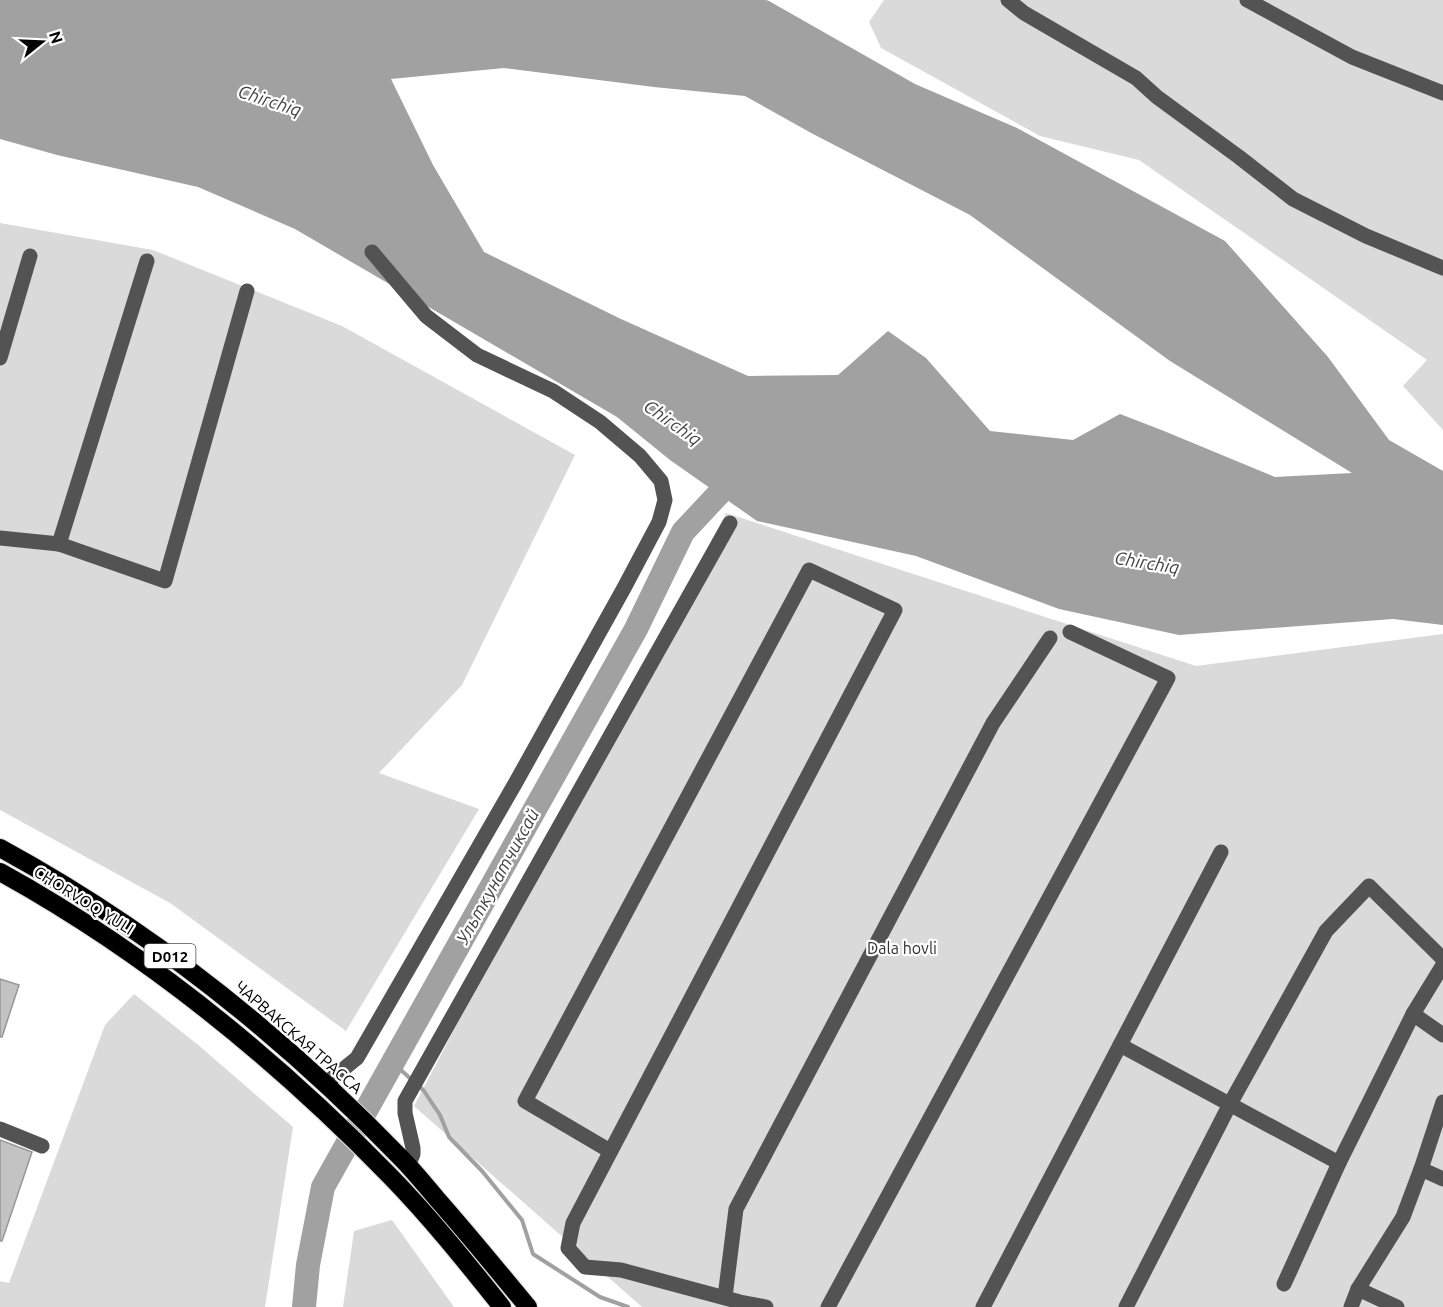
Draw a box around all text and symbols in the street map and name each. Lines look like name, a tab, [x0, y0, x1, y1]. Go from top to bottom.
north arrow	[12, 12, 72, 72]
text: N	[46, 29, 67, 46]
water label: Chirchiq	[236, 80, 304, 120]
water label: Chirchiq	[641, 395, 706, 449]
water label: Chirchiq	[1113, 547, 1181, 577]
water label: Ульткунатчиксай	[451, 805, 543, 948]
street label: CHORVOQ YULI	[31, 862, 137, 938]
park label: Dala hovli	[867, 939, 937, 957]
road number: D012	[144, 944, 195, 968]
street label: ЧАРВАКСКАЯ ТРАССА	[232, 977, 367, 1097]

